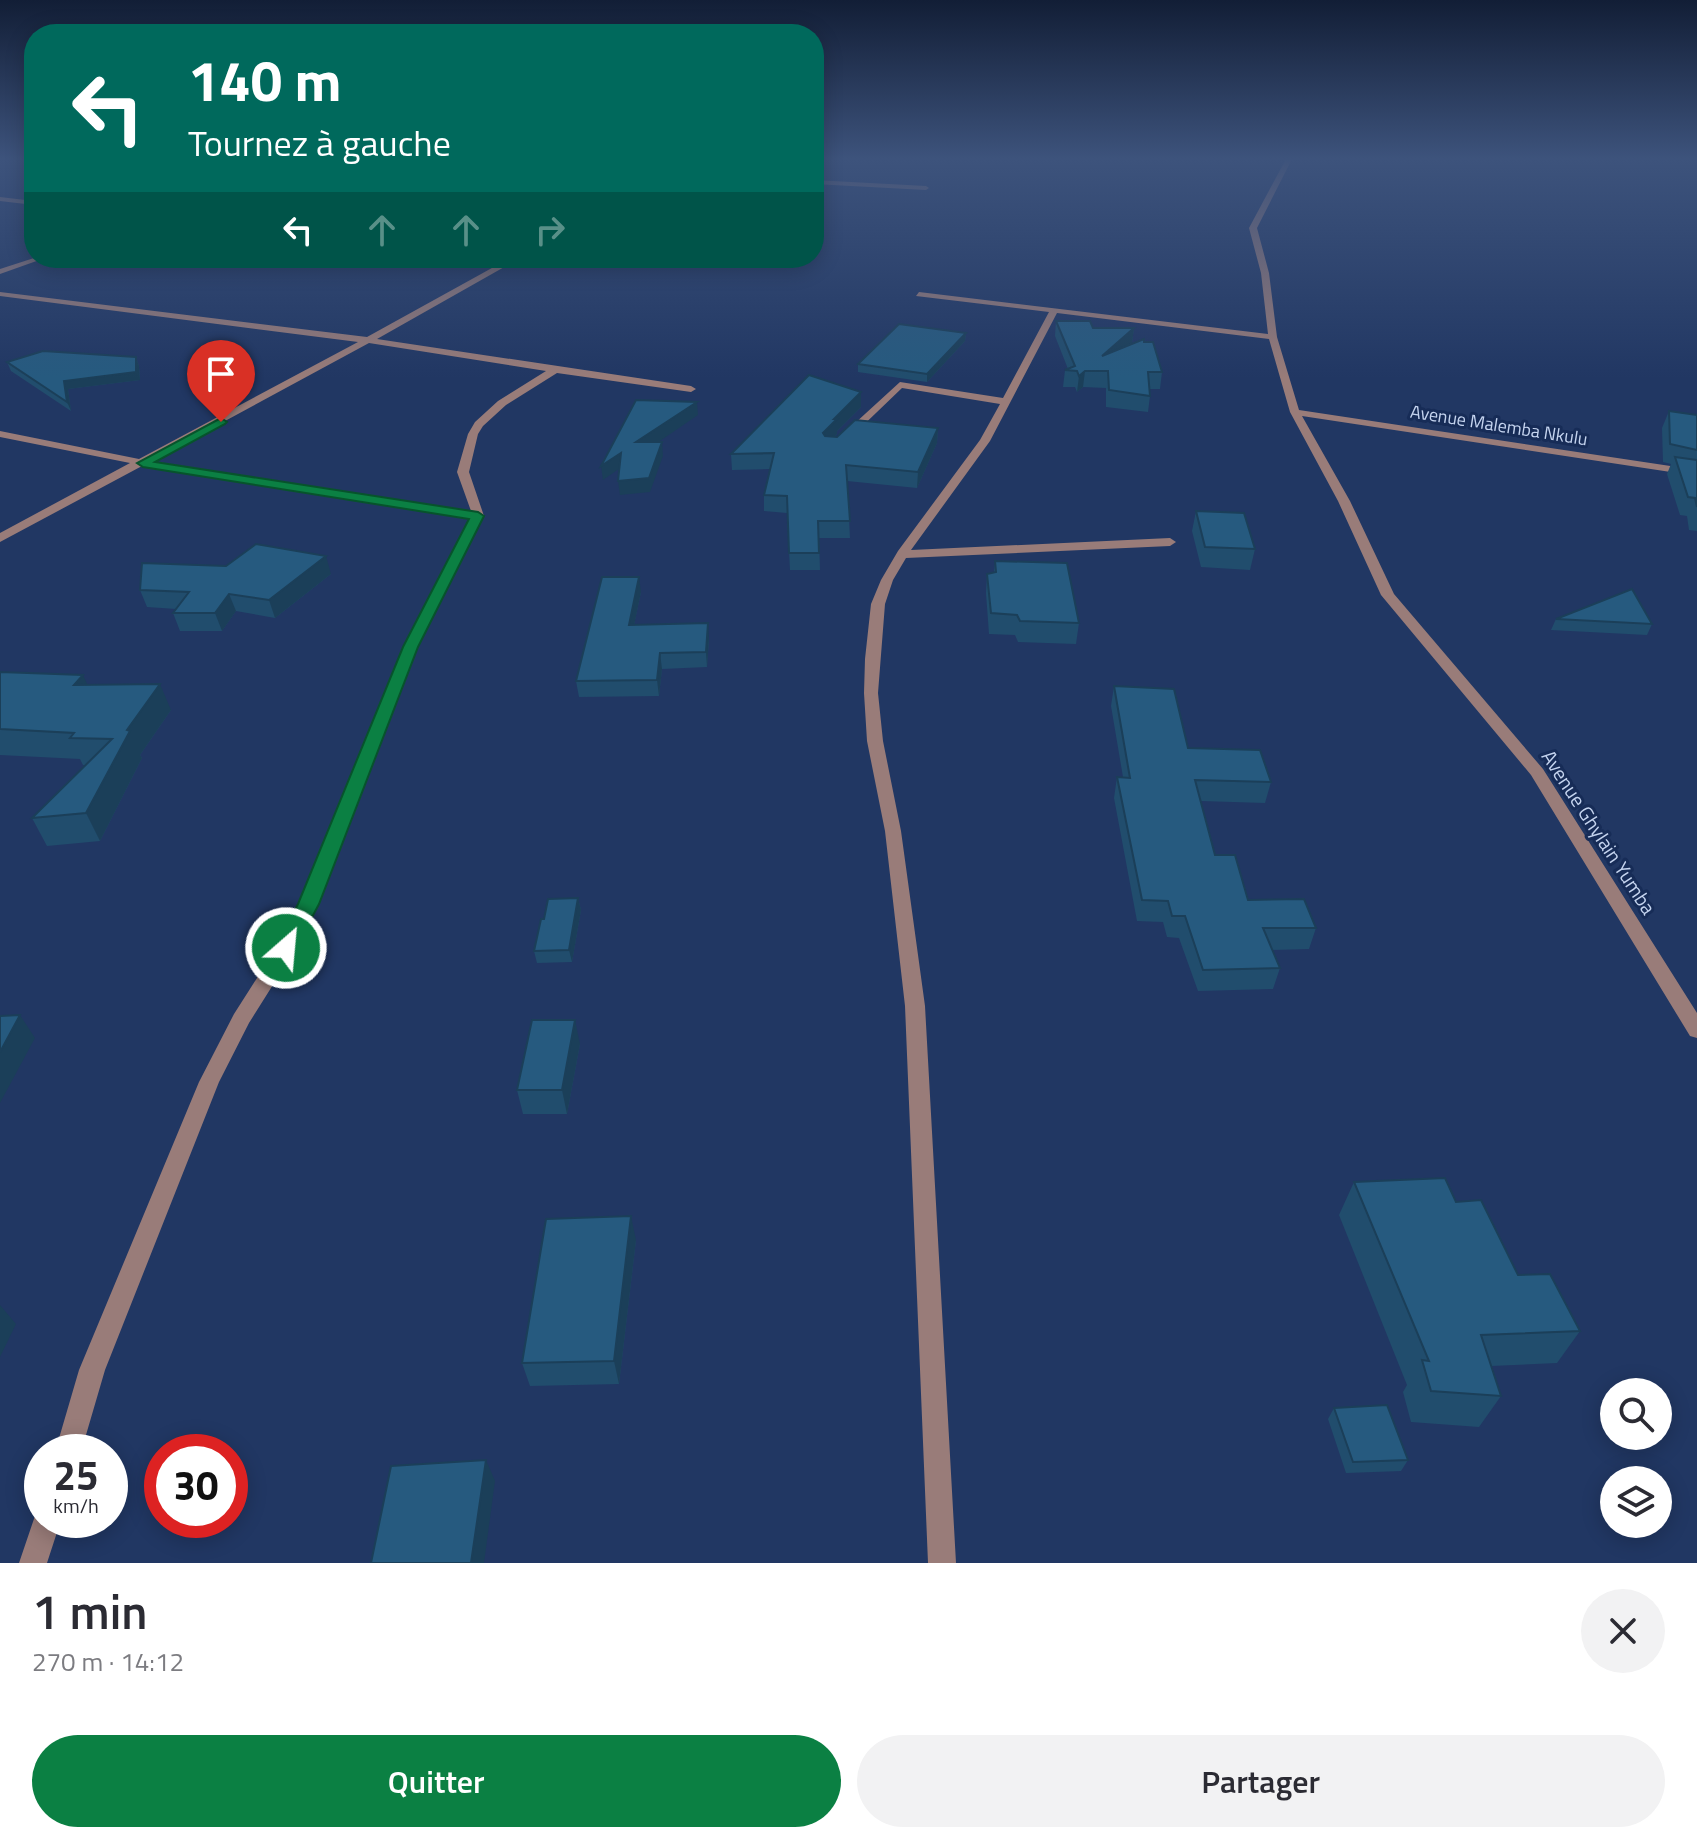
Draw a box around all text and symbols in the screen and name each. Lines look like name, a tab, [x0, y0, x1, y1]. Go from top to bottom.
text: 140 m	[188, 38, 341, 123]
icon: left	[56, 56, 160, 160]
text: Tournez à gauche	[188, 115, 451, 170]
icon: left	[276, 208, 320, 252]
icon: ahead	[360, 208, 404, 252]
icon: ahead	[444, 208, 488, 252]
icon: right	[528, 208, 572, 252]
pin	[187, 340, 255, 422]
icon: arrive	[199, 352, 243, 396]
street label: Avenue Malemba Nkulu	[1408, 398, 1590, 452]
street label: Avenue Ghylain Yumba	[1534, 743, 1664, 921]
position arrow	[244, 906, 328, 990]
map controls	[1600, 1378, 1672, 1538]
button: search	[1600, 1378, 1672, 1450]
speed limit sign: 30	[144, 1434, 248, 1538]
text: 25	[54, 1445, 98, 1506]
button: layers	[1600, 1466, 1672, 1538]
text: km/h	[53, 1490, 99, 1521]
text: 1 min	[32, 1575, 147, 1648]
button: close	[1581, 1589, 1665, 1673]
text: 270 m · 14:12	[32, 1642, 184, 1681]
button: Quitter	[32, 1735, 841, 1827]
button: Partager	[857, 1735, 1665, 1827]

